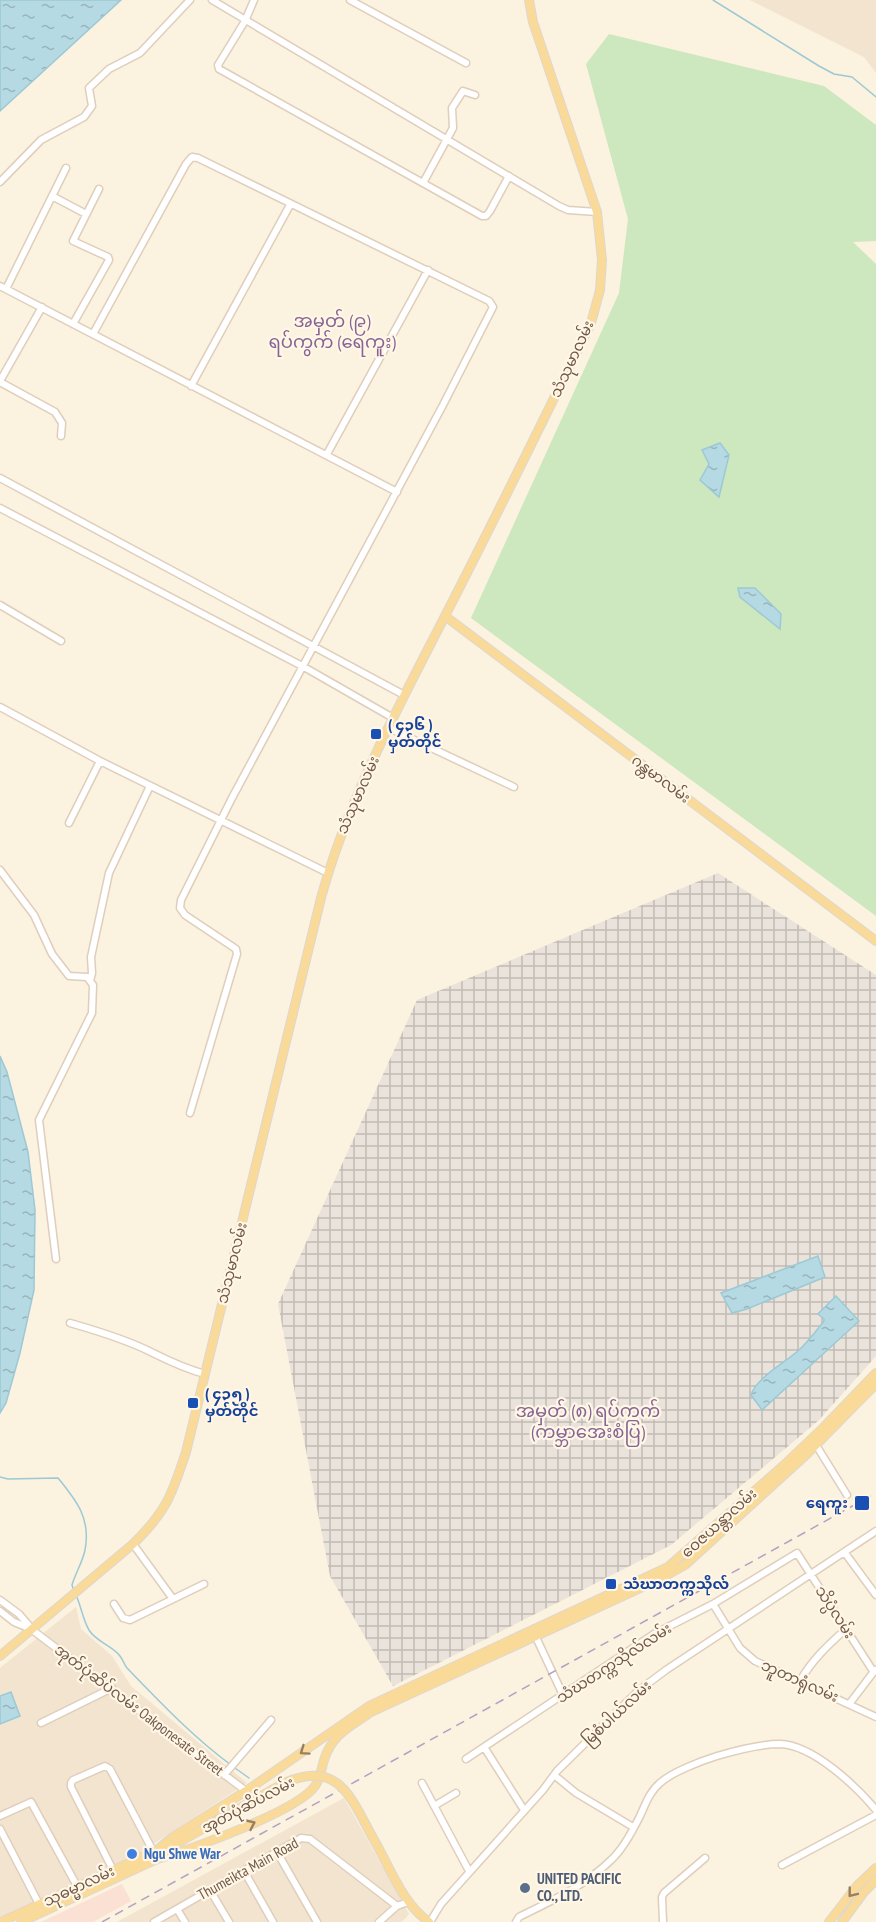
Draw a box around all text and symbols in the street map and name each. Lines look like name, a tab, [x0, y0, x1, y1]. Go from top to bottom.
district label: အမှတ် (၉) ရပ်ကွက် (ရေကူး)	[268, 308, 396, 357]
street label: သံသုမာလမ်း	[545, 317, 600, 402]
place label: ( ၄၃၆ ) မှတ်တိုင်	[388, 715, 442, 754]
marker: ( ၄၃၆ ) မှတ်တိုင်	[369, 727, 383, 741]
street label: ဂန္တမာလမ်း	[626, 750, 694, 809]
street label: သံသုမာလမ်း	[332, 753, 386, 838]
street label: သံသုမာလမ်း	[212, 1220, 254, 1306]
place label: ( ၄၃၅ ) မှတ်တိုင်	[205, 1384, 259, 1423]
marker: ( ၄၃၅ ) မှတ်တိုင်	[186, 1396, 200, 1410]
district label: အမှတ် (၈) ရပ်ကွက် (ကမ္ဘာအေးစံပြ)	[516, 1398, 660, 1447]
street label: ဝေဇယန္တာလမ်း	[677, 1484, 762, 1564]
place label: ရေကူး	[806, 1493, 848, 1515]
marker: ရေကူး	[853, 1494, 871, 1512]
place label: သံဃာတက္ကသိုလ်	[623, 1574, 729, 1596]
marker: သံဃာတက္ကသိုလ်	[604, 1577, 618, 1591]
street label: သိပ္ပံလမ်း	[808, 1582, 860, 1644]
street label: သံဃတက္ကသိုလ်လမ်း	[553, 1618, 677, 1709]
street label: အုတ်ပုံဆိပ်လမ်း Oakponesate Street	[49, 1640, 228, 1782]
street label: ဘူတာရုံလမ်း	[757, 1655, 842, 1709]
street label: မြစံပါယ်လမ်း	[578, 1676, 657, 1751]
one-way arrow	[299, 1744, 310, 1755]
street label: အုတ်ပုံဆိပ်လမ်း	[198, 1772, 299, 1840]
one-way arrow	[244, 1819, 255, 1831]
street label: Thumeikta Main Road	[194, 1833, 301, 1904]
place label: Ngu Shwe War	[144, 1844, 221, 1863]
marker: Ngu Shwe War	[125, 1847, 139, 1861]
street label: သုဓမ္မာလမ်း	[40, 1861, 119, 1913]
place label: UNITED PACIFIC CO., LTD.	[537, 1869, 621, 1905]
marker: UNITED PACIFIC CO., LTD.	[518, 1881, 532, 1895]
one-way arrow	[848, 1886, 859, 1897]

